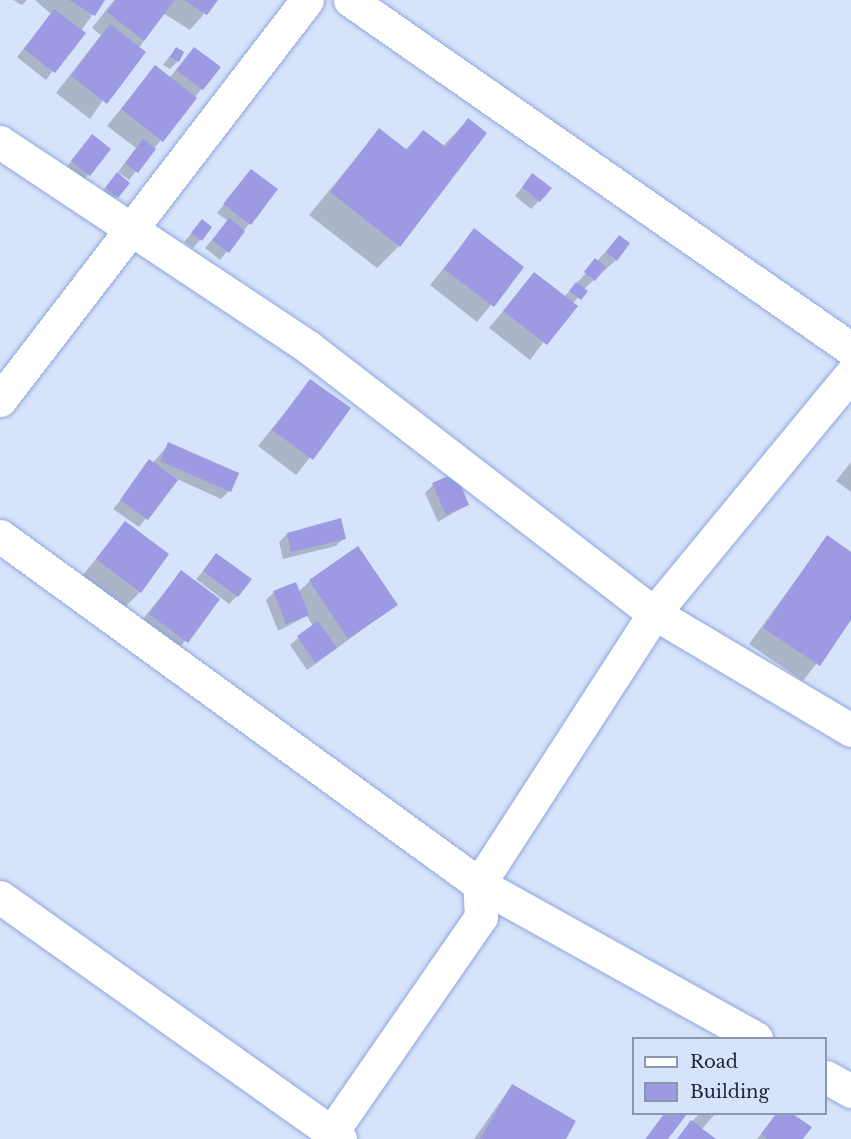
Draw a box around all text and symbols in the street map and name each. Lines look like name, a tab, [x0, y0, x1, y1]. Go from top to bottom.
legend	[632, 1037, 827, 1115]
text: Road	[690, 1051, 738, 1073]
text: Building	[690, 1081, 769, 1103]

